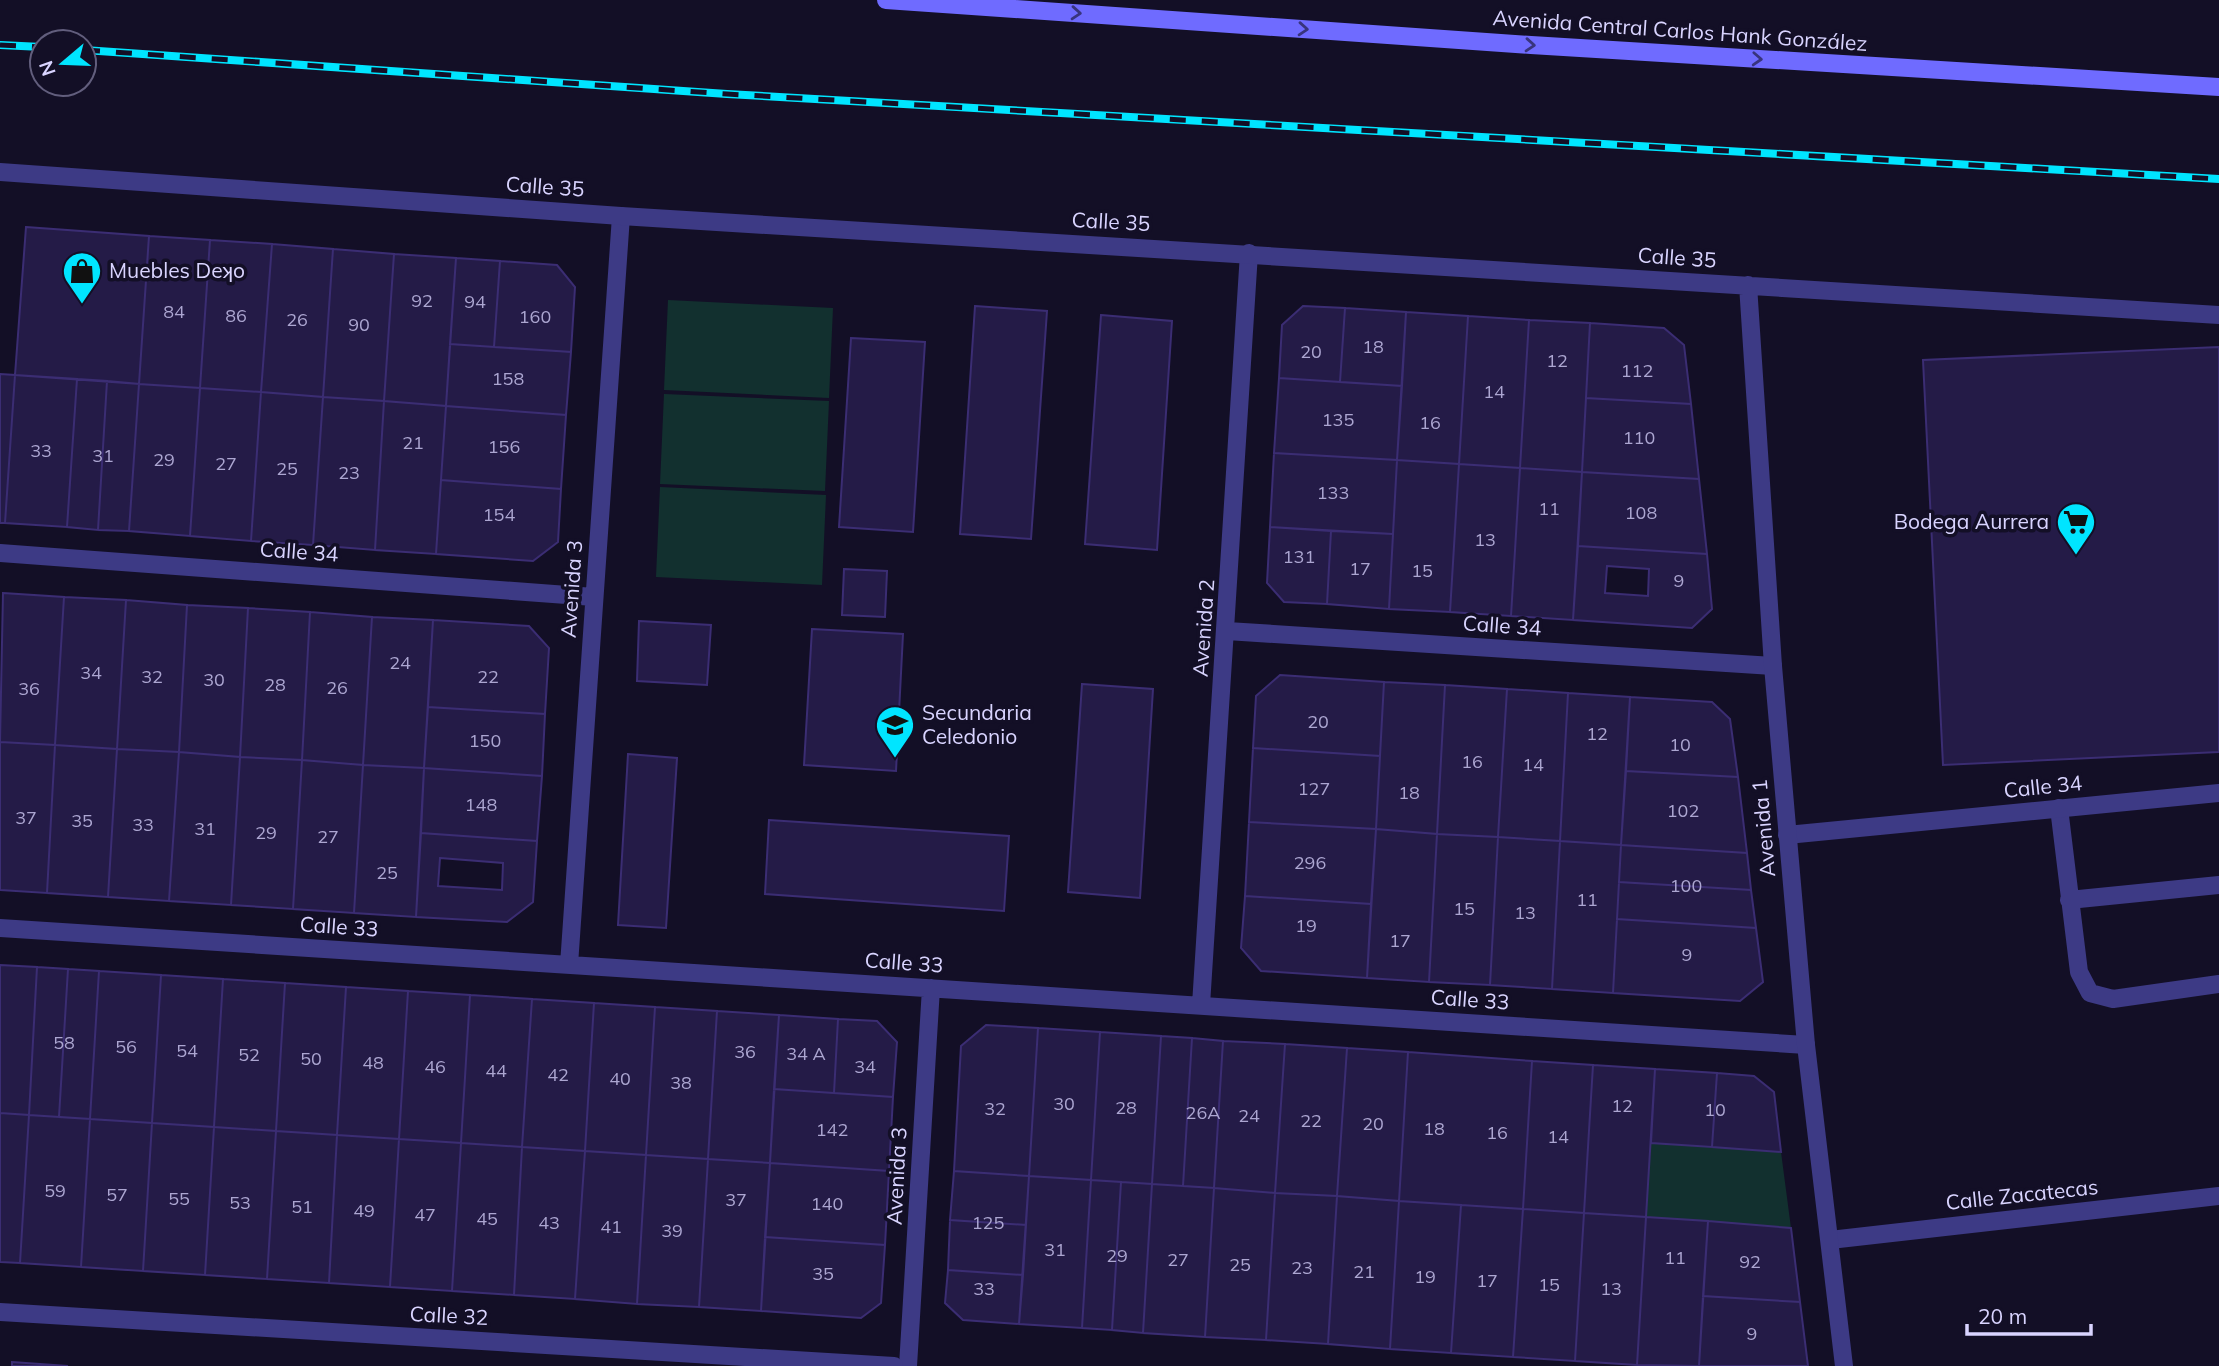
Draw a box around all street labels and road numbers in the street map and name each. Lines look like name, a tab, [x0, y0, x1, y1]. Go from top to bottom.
street label: Avenida Central Carlos Hank González	[1492, 4, 1868, 56]
street label: Calle 35	[505, 170, 585, 202]
street label: Calle 35	[1071, 206, 1151, 236]
street label: Calle 35	[1637, 241, 1717, 273]
street label: Calle 34	[259, 535, 340, 567]
street label: Avenida 3	[555, 539, 587, 639]
street label: Avenida 2	[1187, 578, 1219, 678]
street label: Calle 34	[1462, 609, 1543, 641]
street label: Calle 34	[2002, 769, 2084, 803]
street label: Avenida 1	[1746, 778, 1780, 878]
street label: Calle 33	[299, 910, 379, 942]
street label: Calle 33	[864, 946, 944, 978]
street label: Calle 33	[1430, 983, 1510, 1015]
street label: Avenida 3	[880, 1126, 912, 1226]
street label: Calle Zacatecas	[1944, 1173, 2100, 1215]
street label: Calle 32	[409, 1300, 489, 1330]

